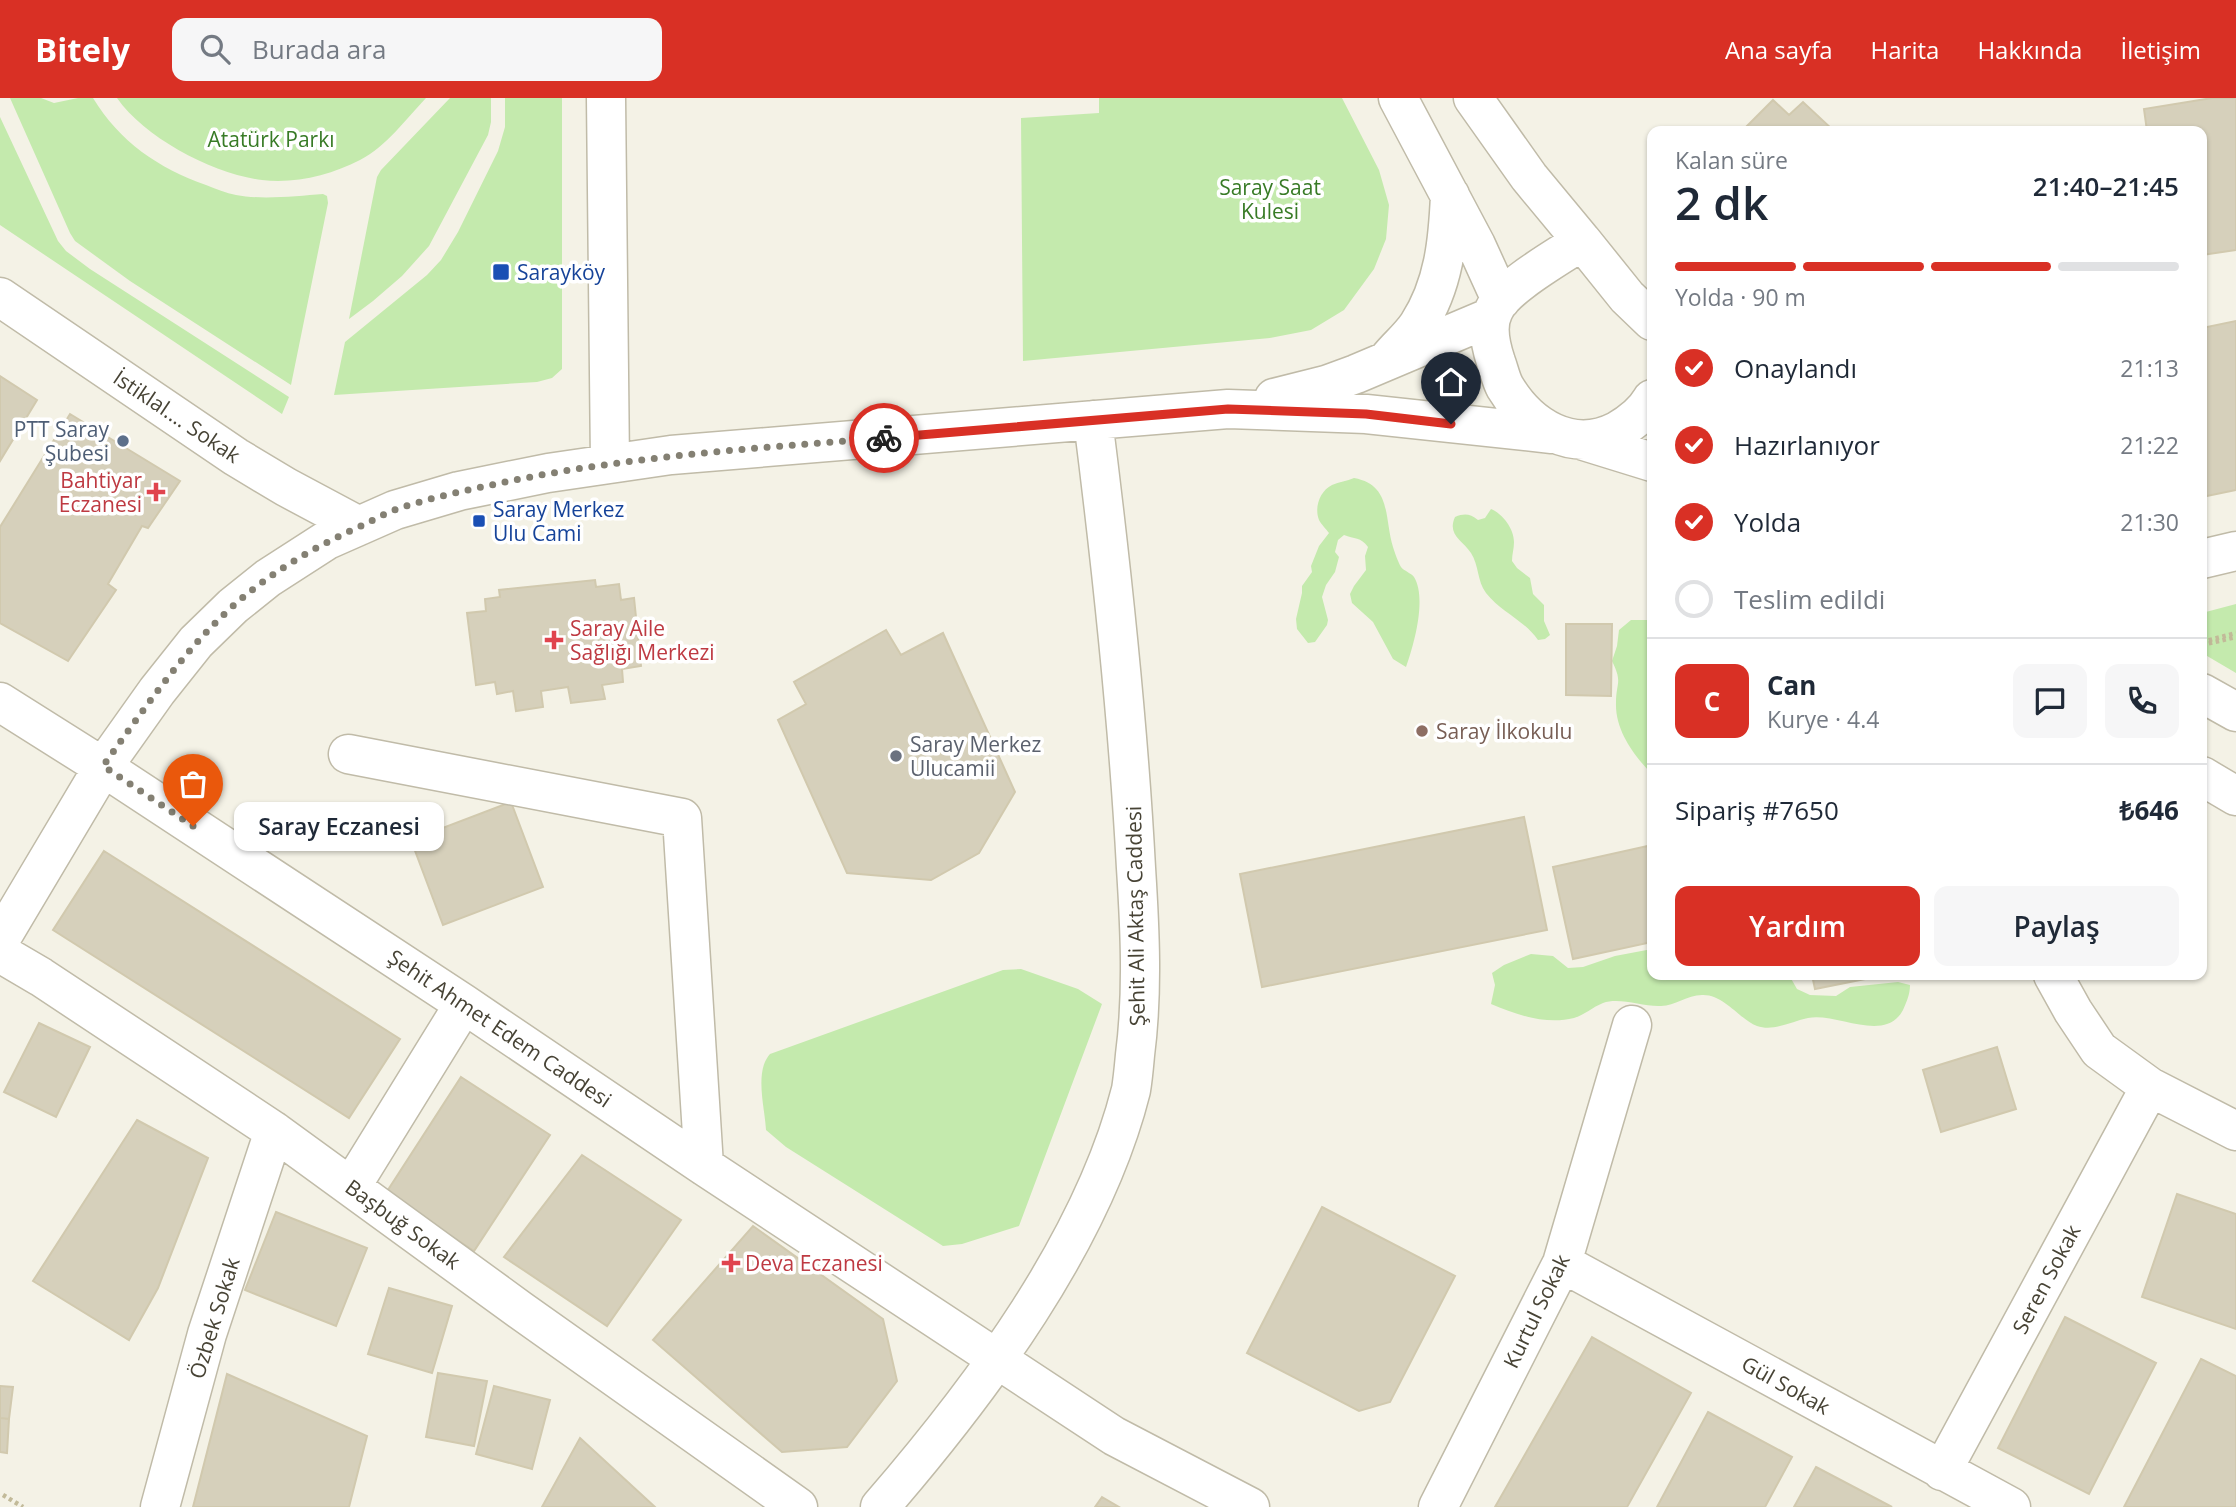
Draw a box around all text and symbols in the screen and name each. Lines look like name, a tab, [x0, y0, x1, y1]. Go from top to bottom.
search box	[172, 18, 662, 81]
text: Bitely	[35, 27, 130, 72]
icon: search	[196, 30, 234, 68]
text: Burada ara	[252, 31, 386, 67]
text: Ana sayfa	[1725, 33, 1833, 66]
text: Harita	[1871, 33, 1939, 66]
text: Hakkında	[1977, 33, 2082, 66]
text: İletişim	[2120, 33, 2201, 66]
park label: Atatürk Parkı	[207, 125, 335, 153]
text: Kalan süre	[1675, 144, 1788, 176]
text: 21:40–21:45	[2033, 168, 2179, 204]
text: 2 dk	[1675, 171, 1768, 233]
park label: Saray Saat Kulesi	[1219, 173, 1321, 225]
place label: Sarayköy	[517, 258, 606, 286]
marker: Sarayköy	[491, 262, 511, 282]
text: Yolda · 90 m	[1675, 281, 1806, 313]
icon: check	[1675, 349, 1713, 387]
text: Onaylandı	[1734, 350, 1857, 386]
pin	[1421, 352, 1481, 424]
text: 21:13	[2120, 352, 2179, 384]
street label: İstiklal.... Sokak	[108, 363, 246, 469]
icon: home	[1432, 363, 1470, 401]
courier	[849, 403, 919, 473]
place label: PTT Saray Şubesi	[14, 415, 109, 467]
icon: bike	[865, 419, 903, 457]
icon: check	[1675, 426, 1713, 464]
text: Hazırlanıyor	[1734, 427, 1880, 463]
text: 21:22	[2120, 429, 2179, 461]
marker: PTT Saray Şubesi	[115, 433, 131, 449]
place label: Bahtiyar Eczanesi	[59, 466, 142, 518]
marker: Bahtiyar Eczanesi	[148, 484, 164, 500]
place label: Saray Merkez Ulu Cami	[493, 495, 624, 547]
icon: check	[1675, 503, 1713, 541]
text: Yolda	[1734, 504, 1801, 540]
text: 21:30	[2120, 506, 2179, 538]
marker: Saray Merkez Ulu Cami	[471, 513, 487, 529]
text: Teslim edildi	[1734, 581, 1885, 617]
place label: Saray Aile Sağlığı Merkezi	[570, 614, 715, 666]
marker: Saray Aile Sağlığı Merkezi	[544, 630, 564, 650]
button: chat	[2013, 664, 2087, 738]
button: phone	[2105, 664, 2179, 738]
text: Can	[1767, 667, 1816, 703]
text: C	[1704, 683, 1720, 719]
text: Kurye · 4.4	[1767, 703, 1879, 735]
place label: Saray İlkokulu	[1436, 717, 1572, 745]
marker: Saray İlkokulu	[1414, 723, 1430, 739]
place label: Saray Merkez Ulucamii	[910, 730, 1041, 782]
marker: Saray Merkez Ulucamii	[888, 748, 904, 764]
pin	[163, 754, 223, 826]
icon: bag	[174, 765, 212, 803]
text: Sipariş #7650	[1675, 792, 1839, 828]
text: ₺646	[2120, 792, 2179, 828]
callout: Saray Eczanesi	[235, 802, 445, 850]
street label: Şehit Ali Aktaş Caddesi	[1119, 806, 1151, 1026]
text: Saray Eczanesi	[258, 810, 420, 842]
button: Yardım	[1675, 886, 1920, 966]
button: Paylaş	[1934, 886, 2179, 966]
street label: Şehit Ahmet Edem Caddesi	[383, 943, 617, 1113]
street label: Başbuğ Sokak	[340, 1173, 466, 1275]
street label: Seren Sokak	[2005, 1219, 2087, 1339]
place label: Deva Eczanesi	[745, 1249, 883, 1277]
street label: Kurtul Sokak	[1496, 1249, 1576, 1373]
street label: Özbek Sokak	[182, 1254, 246, 1382]
marker: Deva Eczanesi	[723, 1255, 739, 1271]
street label: Gül Sokak	[1737, 1349, 1835, 1421]

